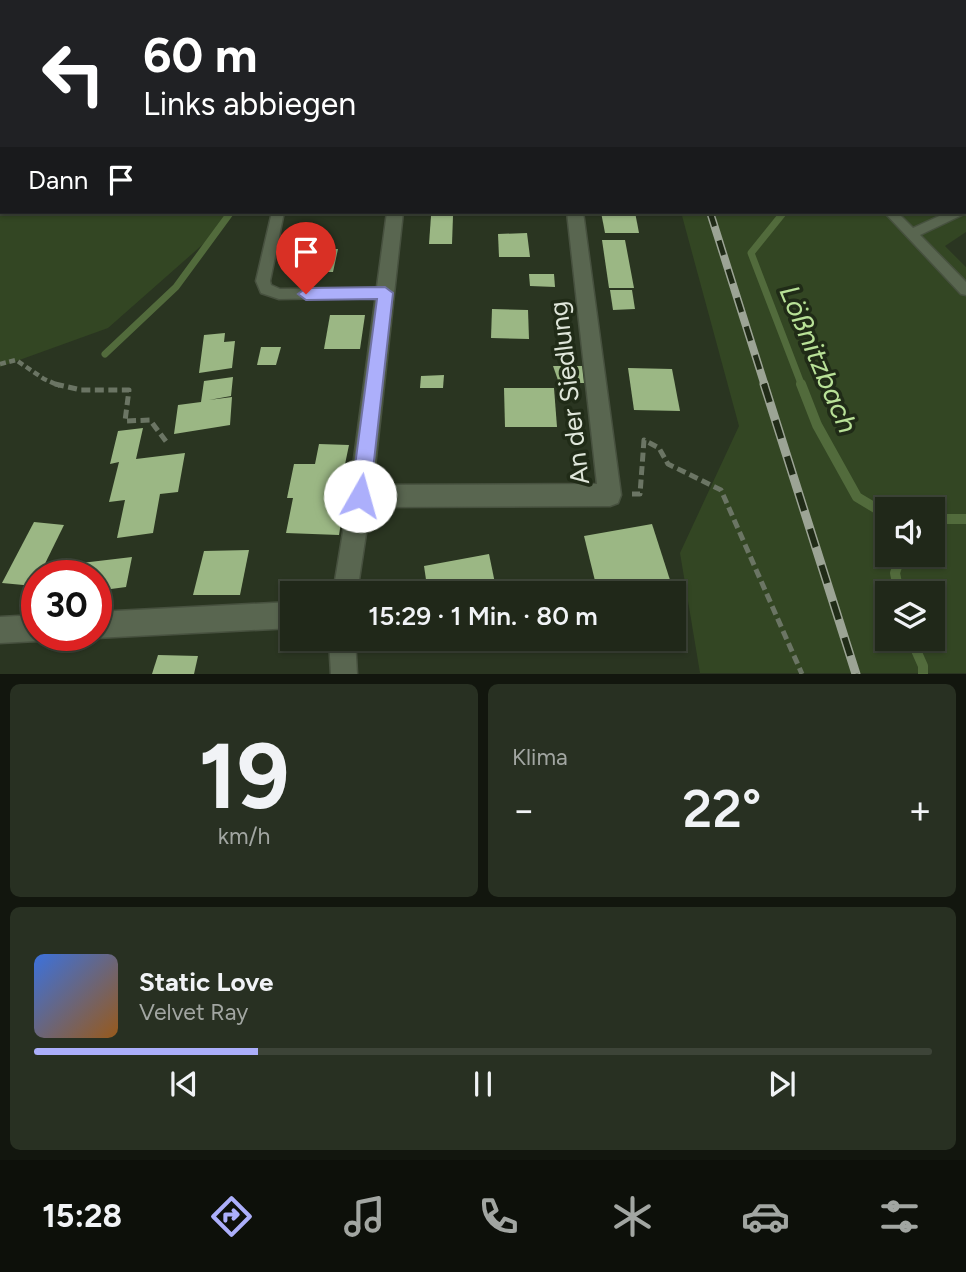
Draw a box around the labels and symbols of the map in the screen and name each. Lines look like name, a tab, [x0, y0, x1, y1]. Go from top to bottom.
pin	[276, 222, 336, 294]
water label: Lößnitzbach	[773, 280, 865, 438]
street label: An der Siedlung	[542, 299, 596, 487]
position arrow	[323, 459, 397, 533]
speed limit sign: 30	[21, 560, 112, 651]

